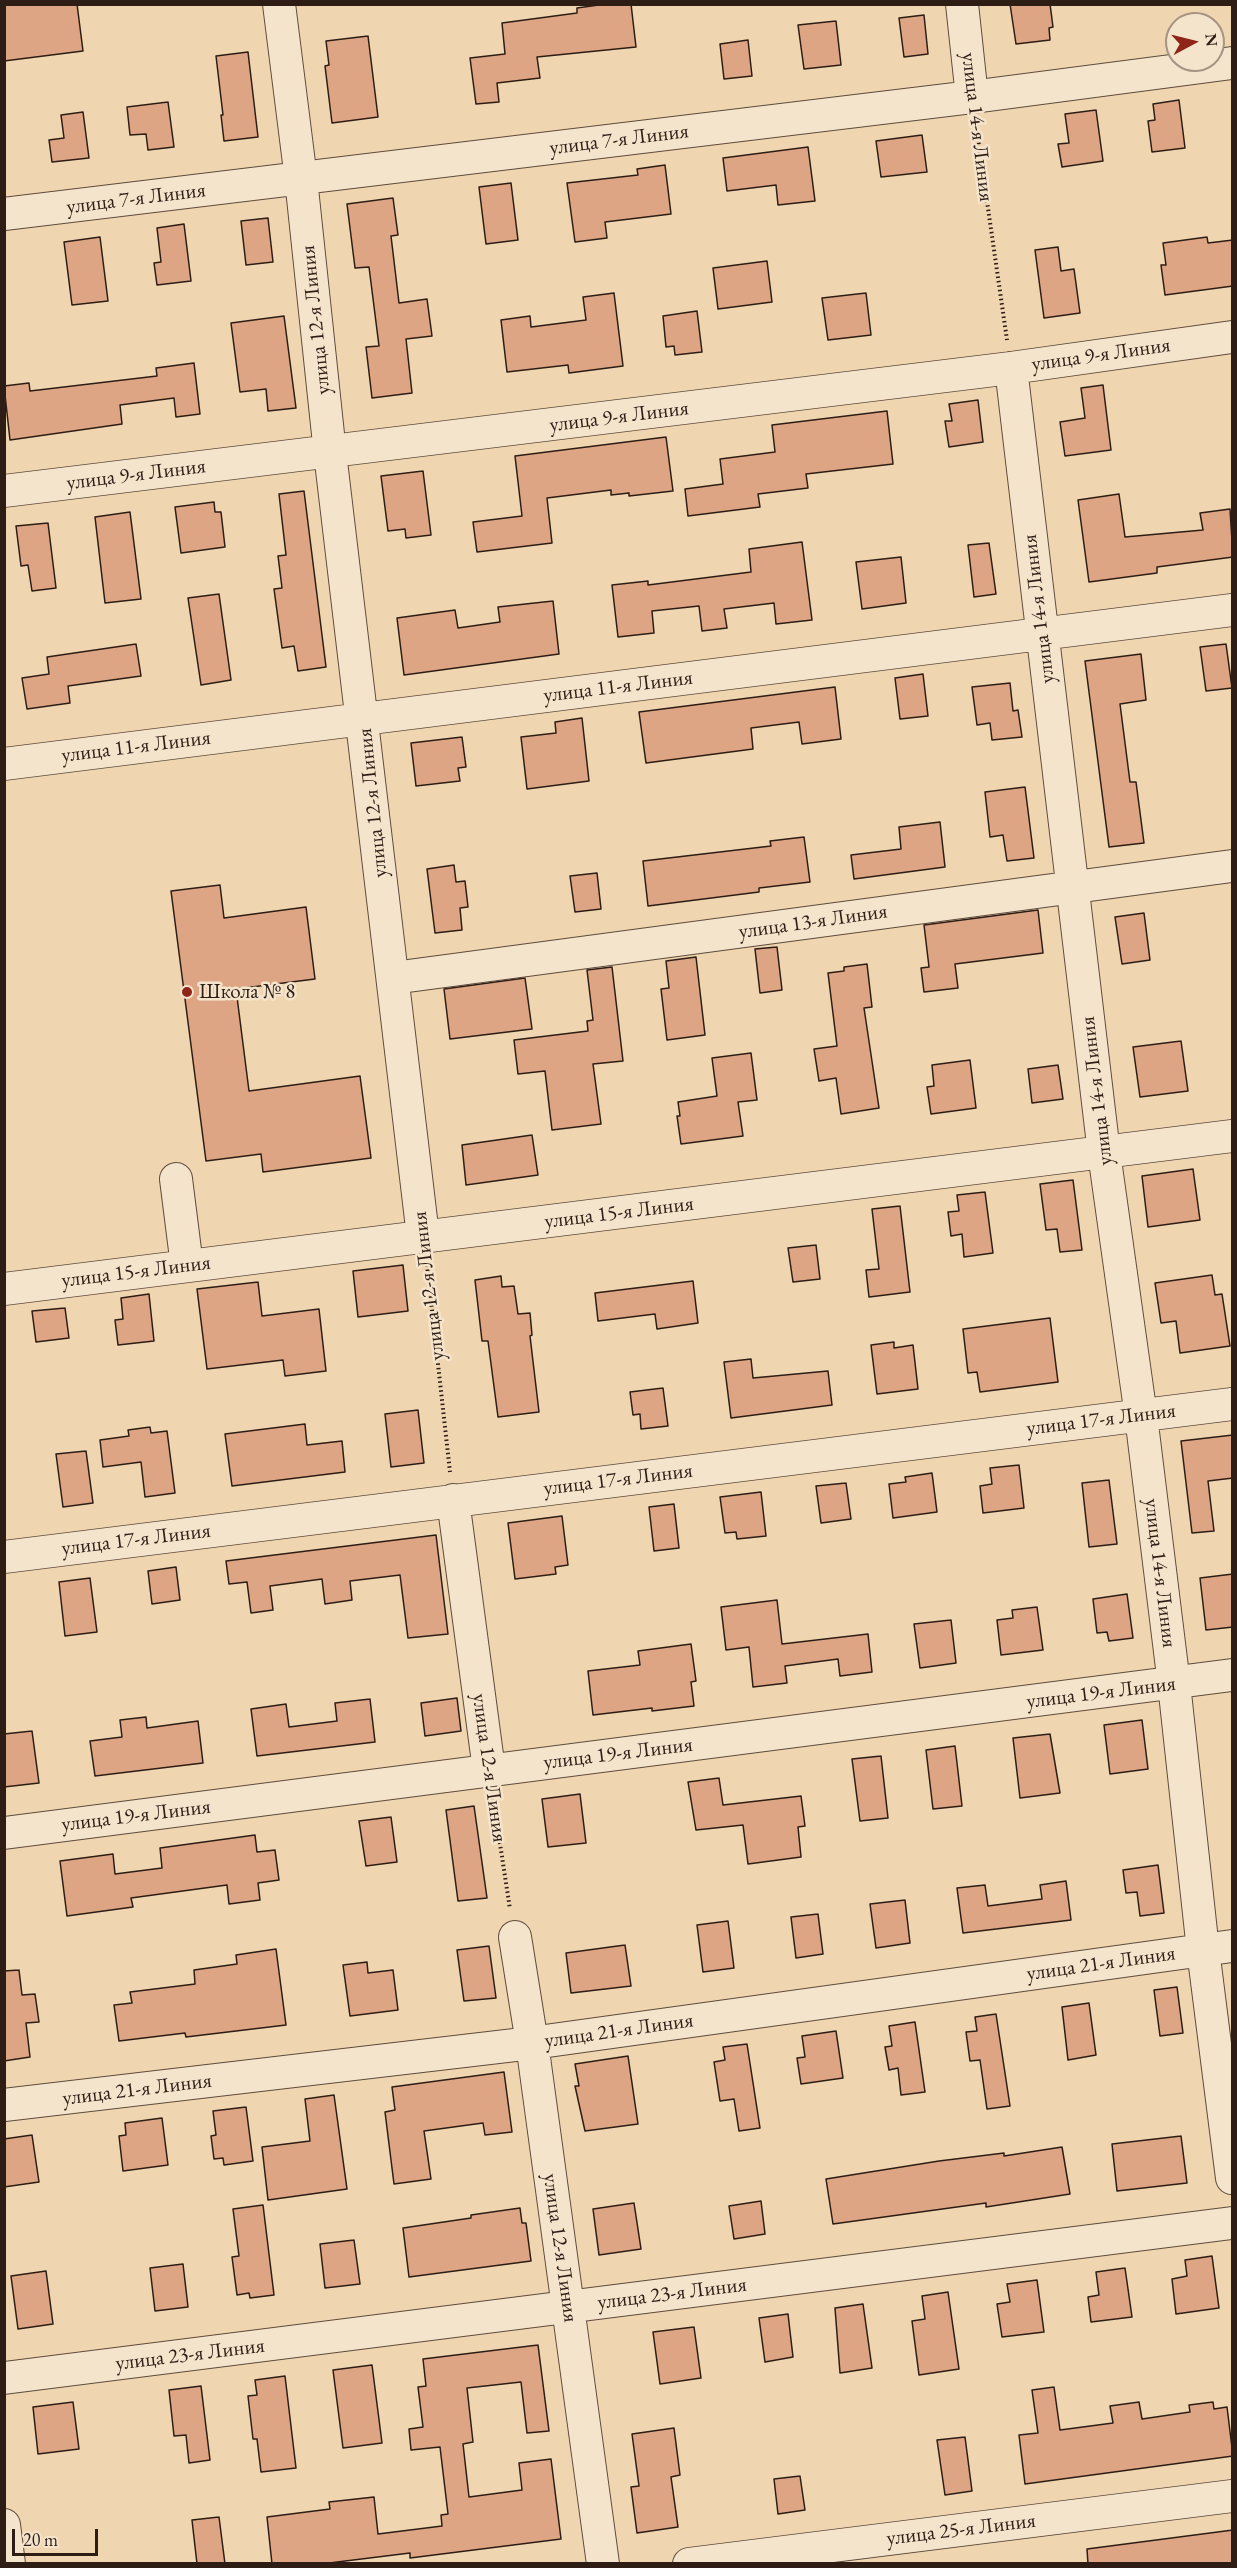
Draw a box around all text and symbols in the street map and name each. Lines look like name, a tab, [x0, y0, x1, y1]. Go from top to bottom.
north arrow	[1165, 12, 1225, 72]
text: N	[1200, 32, 1223, 48]
street label: улица 14-я Линия	[955, 51, 999, 203]
street label: улица 7-я Линия	[548, 119, 690, 161]
street label: улица 7-я Линия	[65, 178, 207, 220]
street label: улица 12-я Линия	[296, 244, 336, 396]
street label: улица 9-я Линия	[1030, 333, 1172, 377]
street label: улица 9-я Линия	[548, 396, 690, 438]
street label: улица 9-я Линия	[65, 454, 207, 496]
street label: улица 14-я Линия	[1017, 533, 1061, 685]
street label: улица 11-я Линия	[542, 665, 694, 709]
street label: улица 11-я Линия	[60, 725, 212, 769]
street label: улица 12-я Линия	[353, 727, 393, 879]
street label: улица 13-я Линия	[737, 899, 889, 945]
place label: Школа № 8	[199, 979, 295, 1005]
marker: Школа № 8	[180, 985, 194, 999]
street label: улица 14-я Линия	[1075, 1015, 1119, 1167]
street label: улица 15-я Линия	[543, 1191, 695, 1235]
street label: улица 12-я Линия	[407, 1210, 451, 1362]
street label: улица 15-я Линия	[60, 1250, 212, 1294]
street label: улица 17-я Линия	[1025, 1398, 1177, 1442]
street label: улица 17-я Линия	[542, 1458, 694, 1502]
street label: улица 14-я Линия	[1138, 1497, 1182, 1649]
street label: улица 17-я Линия	[60, 1518, 212, 1562]
street label: улица 19-я Линия	[1025, 1671, 1177, 1715]
street label: улица 12-я Линия	[466, 1692, 512, 1844]
street label: улица 19-я Линия	[542, 1732, 694, 1776]
street label: улица 19-я Линия	[60, 1794, 212, 1838]
street label: улица 21-я Линия	[1025, 1941, 1177, 1987]
street label: улица 21-я Линия	[543, 2008, 695, 2054]
street label: улица 21-я Линия	[61, 2068, 213, 2112]
street label: улица 12-я Линия	[537, 2172, 583, 2324]
street label: улица 23-я Линия	[596, 2272, 748, 2316]
street label: улица 23-я Линия	[114, 2333, 266, 2377]
street label: улица 25-я Линия	[885, 2508, 1037, 2552]
scale bar	[15, 2517, 100, 2555]
text: 20 m	[23, 2528, 58, 2551]

